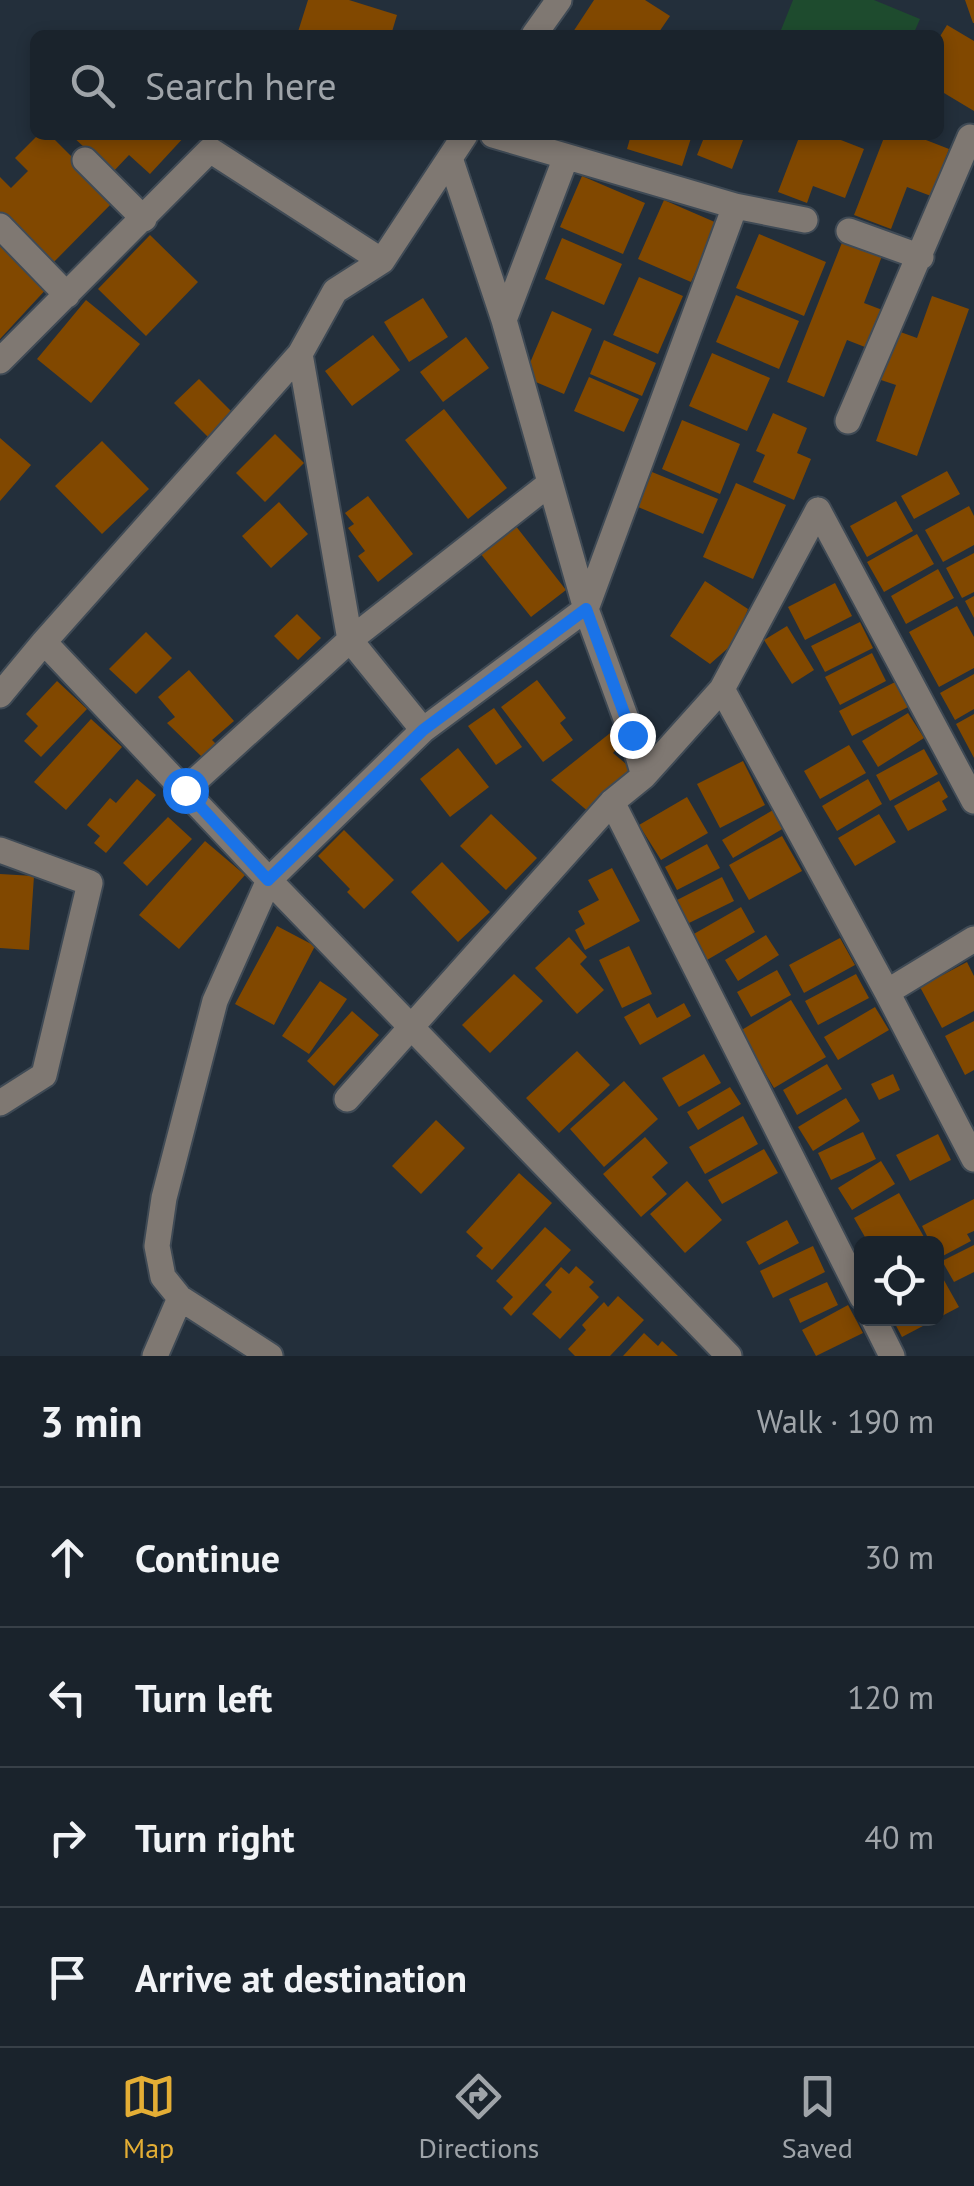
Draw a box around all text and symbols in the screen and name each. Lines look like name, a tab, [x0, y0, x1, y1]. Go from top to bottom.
search box	[30, 30, 944, 140]
icon: search	[65, 58, 120, 113]
text: Search here	[145, 61, 337, 110]
route end	[610, 713, 656, 759]
route start	[163, 768, 209, 814]
map controls	[854, 1236, 944, 1326]
button: locate	[854, 1236, 944, 1326]
text: 3 min	[40, 1394, 142, 1449]
text: Walk · 190 m	[757, 1400, 934, 1442]
icon: ahead	[40, 1530, 95, 1585]
text: Continue	[135, 1533, 280, 1582]
text: 30 m	[865, 1536, 934, 1578]
icon: left	[40, 1670, 95, 1725]
text: Turn left	[135, 1673, 272, 1722]
text: 120 m	[847, 1676, 934, 1718]
icon: right	[40, 1810, 95, 1865]
text: Turn right	[135, 1813, 295, 1862]
text: 40 m	[865, 1816, 934, 1858]
icon: arrive	[40, 1950, 95, 2005]
text: Arrive at destination	[135, 1953, 467, 2002]
tab: Map	[121, 2069, 176, 2166]
tab: Directions	[418, 2069, 539, 2166]
tab: Saved	[782, 2069, 853, 2166]

